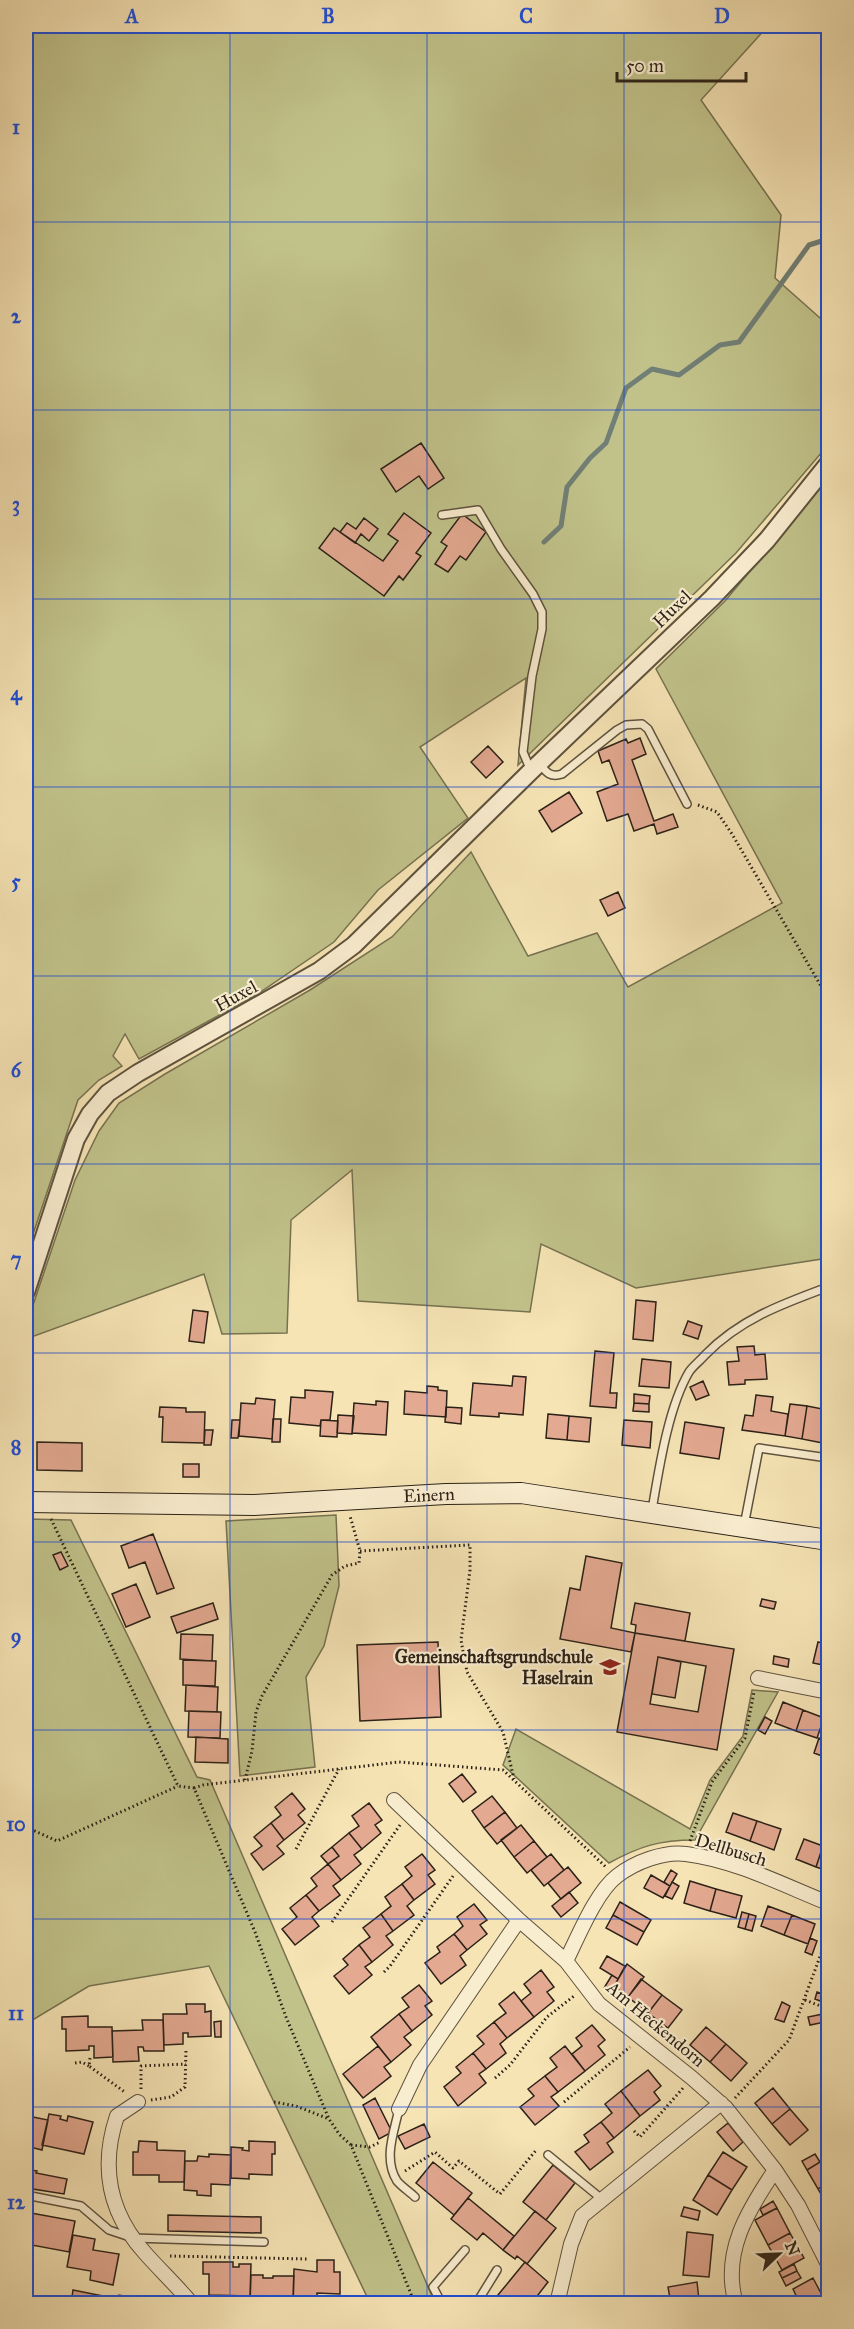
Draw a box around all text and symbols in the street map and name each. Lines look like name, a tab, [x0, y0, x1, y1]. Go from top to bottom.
text: A	[123, 4, 139, 28]
text: B	[321, 4, 335, 28]
text: C	[519, 4, 533, 28]
text: D	[714, 4, 730, 28]
scale bar	[617, 45, 746, 83]
text: 50 m	[626, 55, 664, 77]
text: 1	[12, 115, 20, 139]
text: 2	[11, 304, 22, 328]
text: 3	[12, 492, 20, 517]
street label: Huxel	[648, 585, 696, 633]
text: 4	[10, 681, 22, 706]
text: 5	[11, 869, 21, 893]
street label: Huxel	[211, 975, 261, 1017]
text: 6	[11, 1058, 23, 1082]
text: 7	[11, 1247, 22, 1271]
text: 8	[11, 1435, 21, 1459]
street label: Einern	[403, 1483, 456, 1507]
text: 9	[11, 1624, 21, 1649]
place label: Gemeinschaftsgrundschule Haselrain	[395, 1646, 593, 1689]
school or university icon: Gemeinschaftsgrundschule Haselrain	[598, 1655, 622, 1679]
text: 10	[6, 1812, 26, 1836]
street label: Dellbusch	[692, 1829, 770, 1871]
street label: Am Heckendorn	[602, 1976, 710, 2072]
text: 11	[8, 2001, 24, 2025]
text: 12	[7, 2190, 26, 2214]
north arrow	[749, 2224, 809, 2284]
text: N	[781, 2238, 804, 2259]

